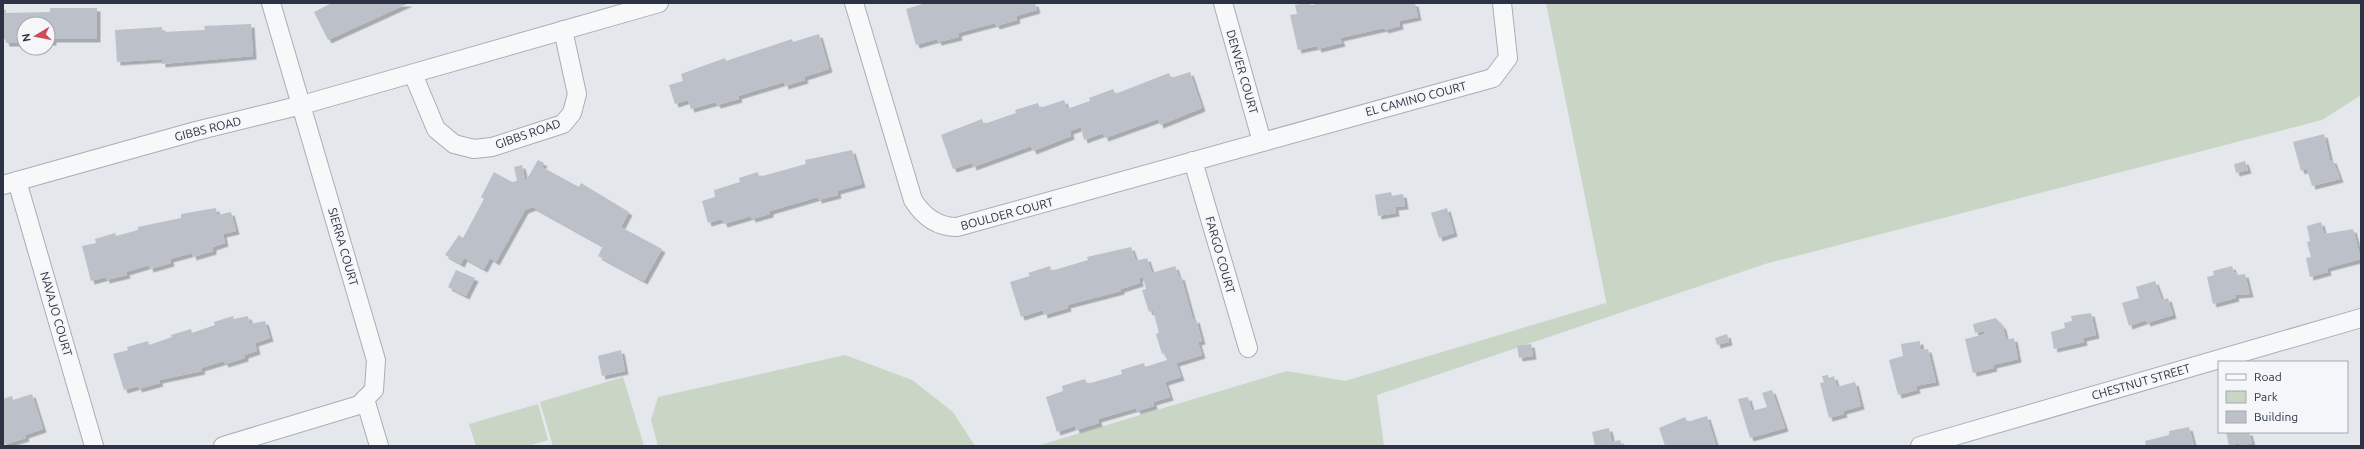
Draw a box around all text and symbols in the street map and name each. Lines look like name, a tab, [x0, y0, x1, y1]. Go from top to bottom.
north arrow	[16, 16, 56, 56]
street label: DENVER COURT	[1224, 28, 1261, 116]
text: N	[20, 33, 33, 43]
street label: EL CAMINO COURT	[1364, 79, 1468, 118]
street label: GIBBS ROAD	[173, 114, 243, 143]
street label: GIBBS ROAD	[493, 116, 562, 151]
street label: BOULDER COURT	[959, 195, 1055, 232]
street label: SIERRA COURT	[326, 206, 361, 288]
street label: FARGO COURT	[1203, 215, 1238, 295]
street label: NAVAJO COURT	[38, 270, 75, 358]
street label: CHESTNUT STREET	[2090, 361, 2192, 402]
legend	[2218, 361, 2348, 433]
text: Road	[2254, 370, 2282, 383]
text: Park	[2254, 390, 2278, 403]
text: Building	[2254, 410, 2298, 423]

